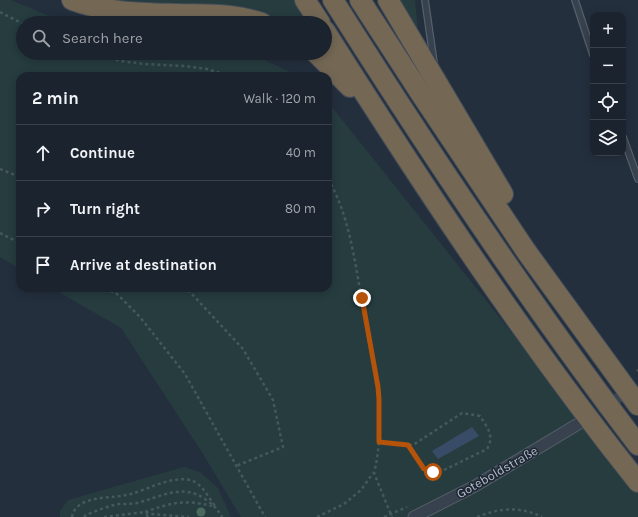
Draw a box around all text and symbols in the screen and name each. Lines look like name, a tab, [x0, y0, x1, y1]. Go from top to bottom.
map controls	[590, 12, 626, 156]
button: +	[590, 12, 626, 48]
search box	[16, 16, 332, 60]
icon: search	[30, 27, 52, 49]
text: Search here	[62, 29, 143, 47]
button: −	[590, 48, 626, 84]
button: locate	[590, 84, 626, 120]
text: 2 min	[32, 88, 79, 108]
text: Walk · 120 m	[243, 91, 316, 106]
button: layers	[590, 120, 626, 156]
icon: ahead	[32, 142, 54, 164]
text: Continue	[70, 144, 135, 162]
text: 40 m	[286, 145, 316, 160]
icon: right	[32, 198, 54, 220]
text: Turn right	[70, 200, 140, 218]
text: 80 m	[285, 201, 316, 216]
icon: arrive	[32, 254, 54, 276]
text: Arrive at destination	[70, 256, 217, 274]
route end	[353, 289, 371, 307]
street label: Goteboldstraße	[454, 442, 541, 501]
route start	[424, 463, 442, 481]

